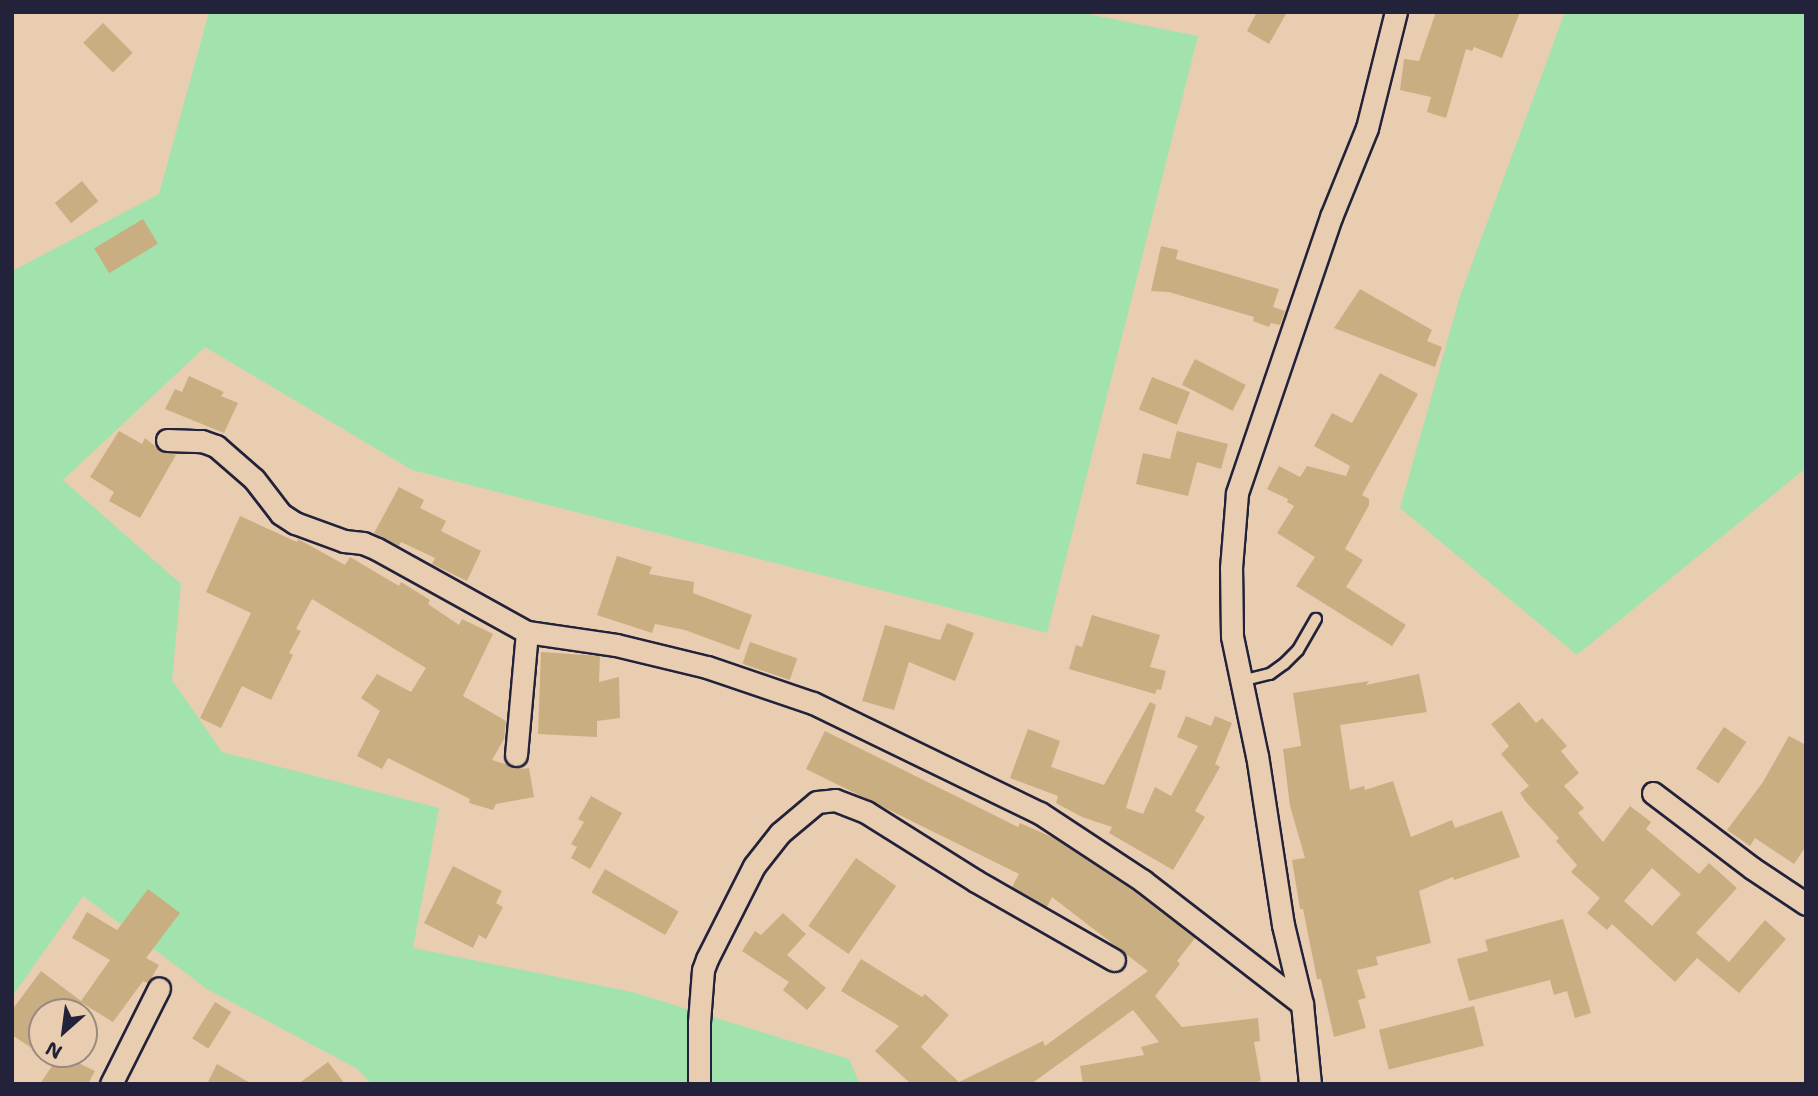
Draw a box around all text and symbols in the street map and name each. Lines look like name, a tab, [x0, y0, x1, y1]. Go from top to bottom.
north arrow	[28, 998, 98, 1068]
text: N	[41, 1036, 66, 1065]

